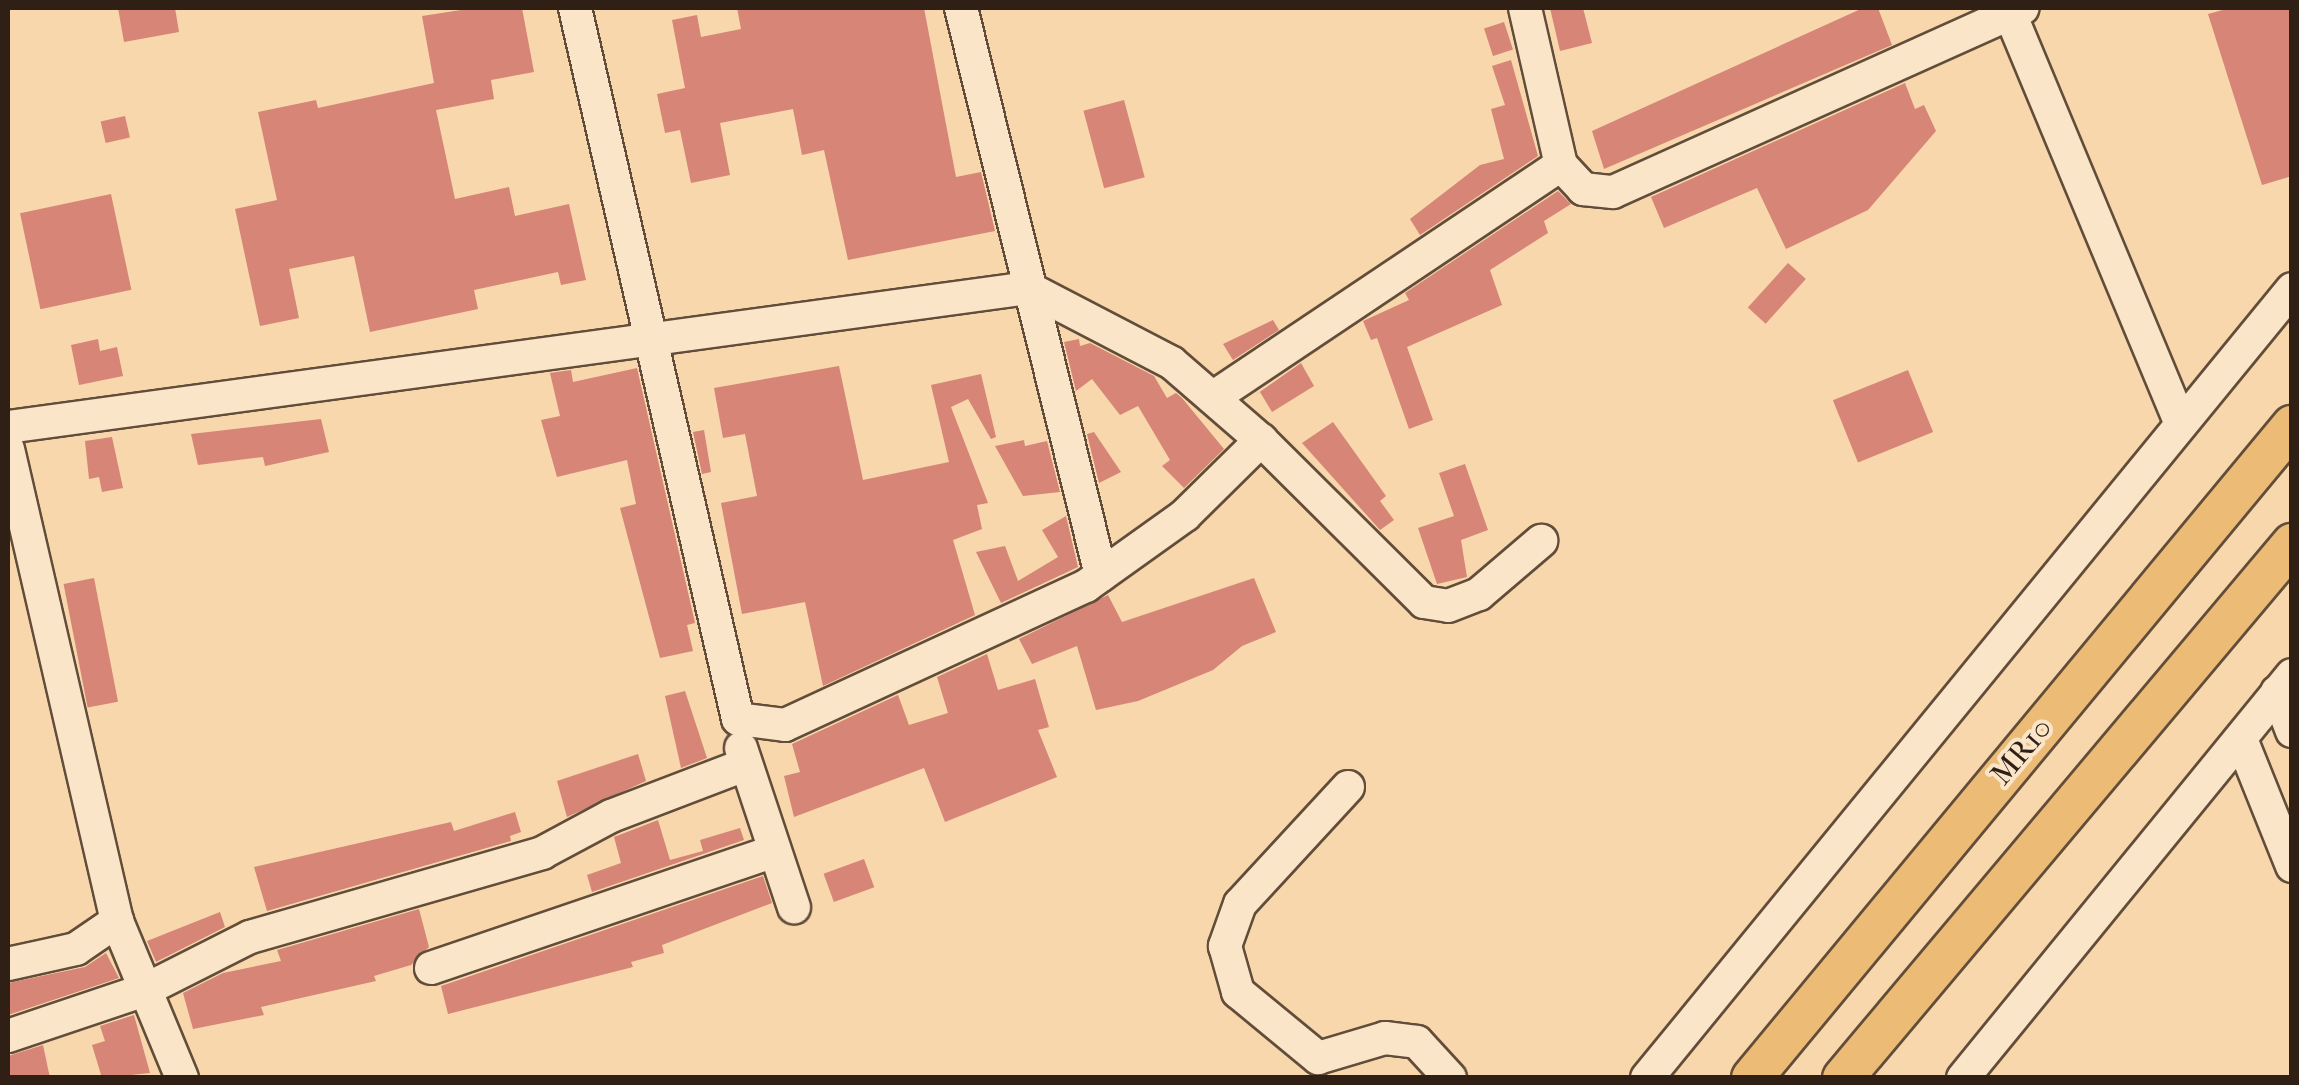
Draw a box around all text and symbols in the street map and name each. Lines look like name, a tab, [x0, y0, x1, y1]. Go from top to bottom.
street label: MR10	[1984, 711, 2060, 793]

